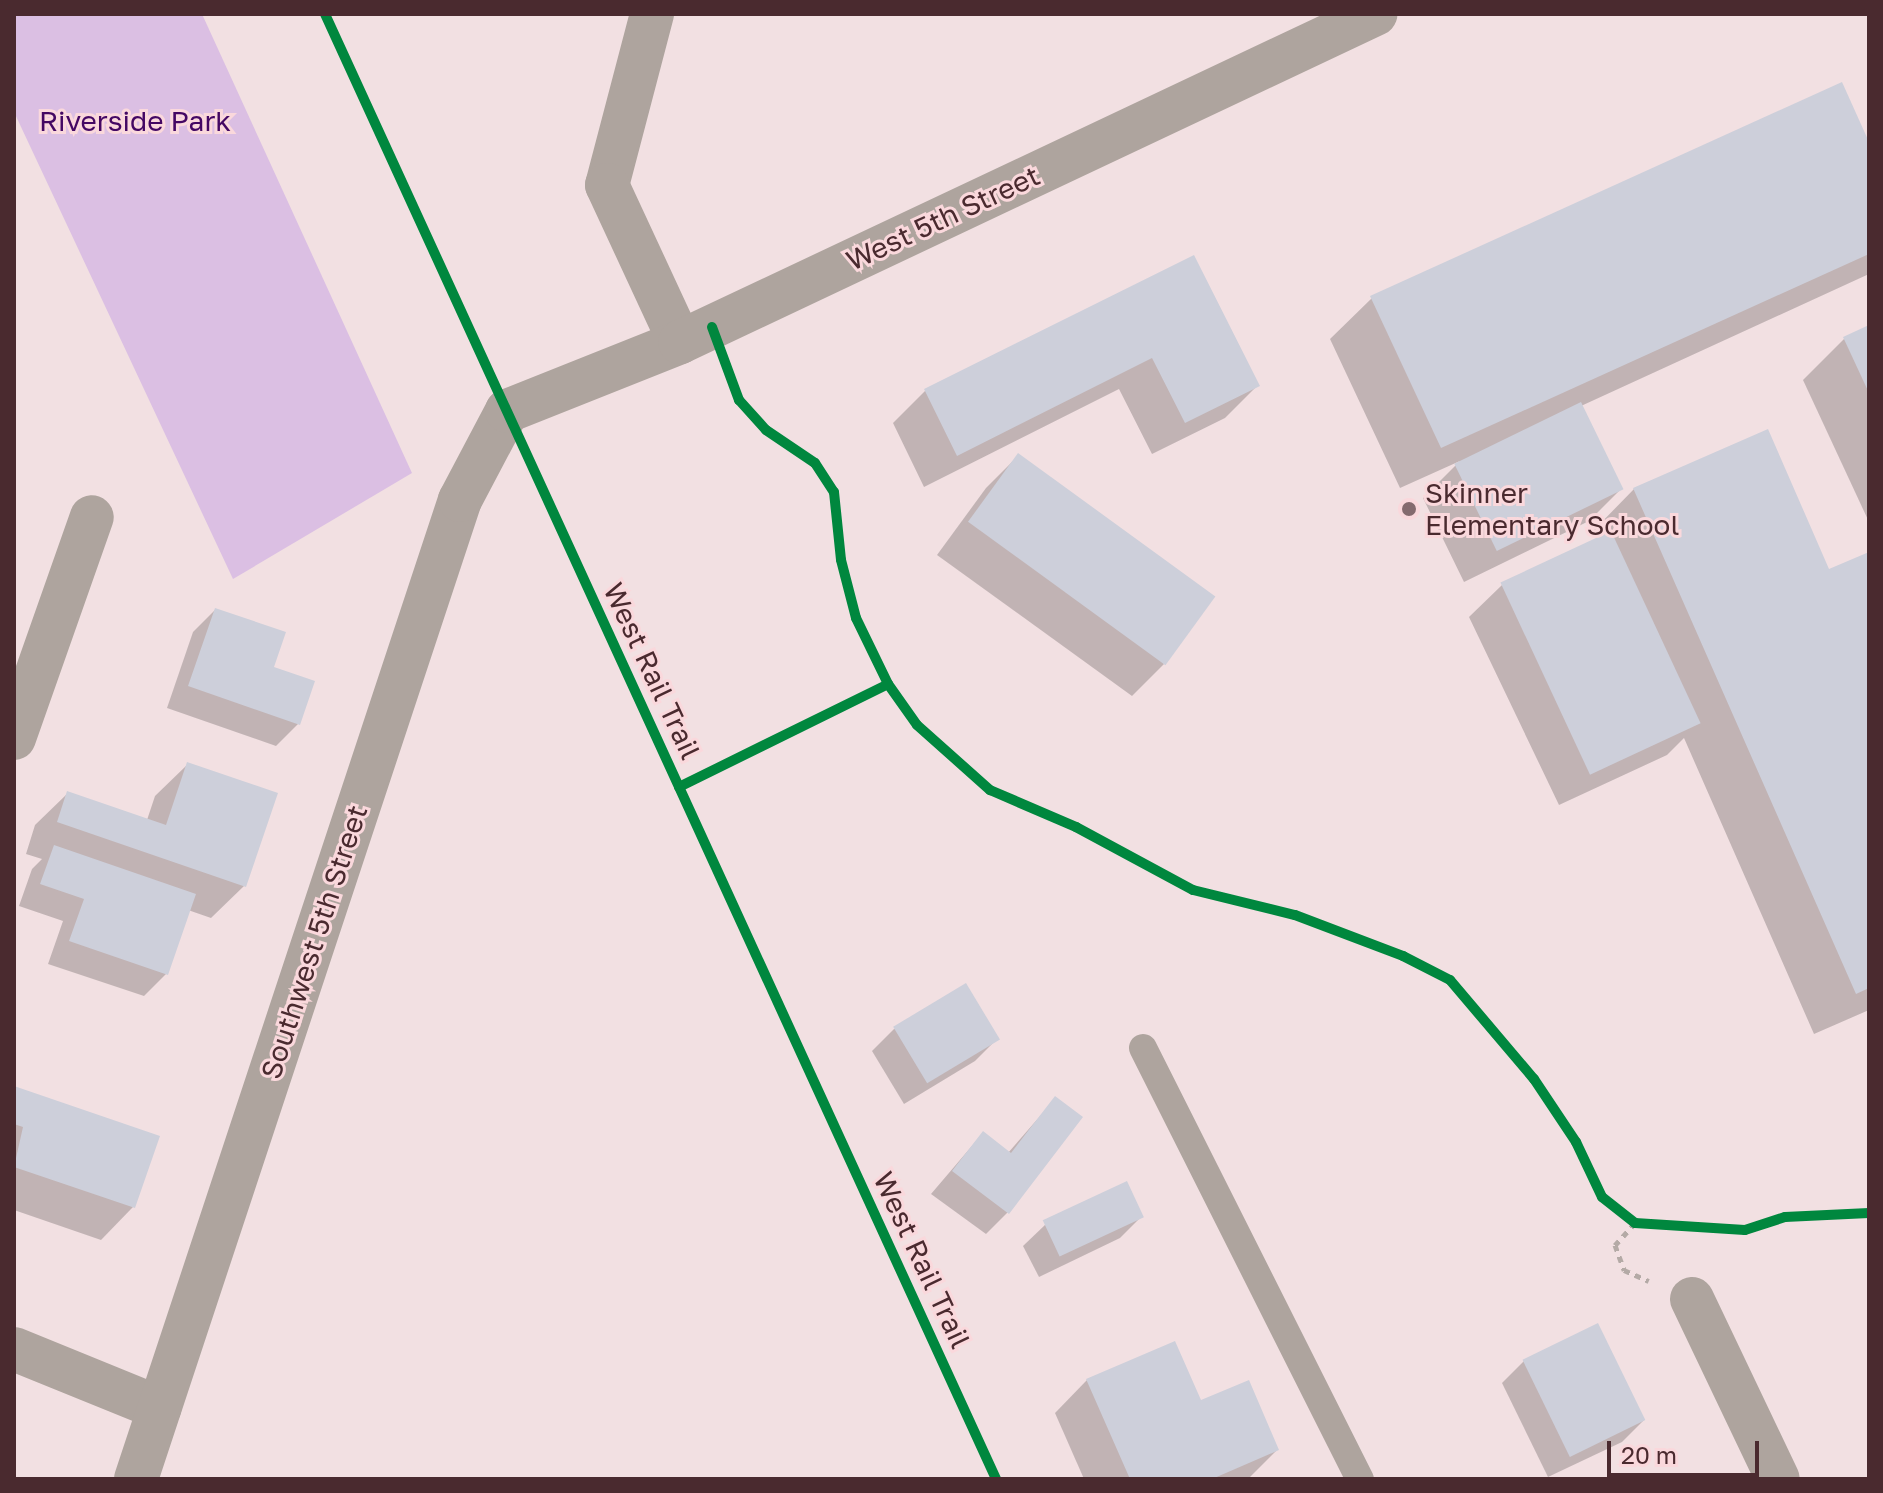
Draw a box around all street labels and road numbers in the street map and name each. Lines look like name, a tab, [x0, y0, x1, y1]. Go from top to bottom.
street label: West 5th Street	[841, 158, 1045, 278]
street label: West Rail Trail	[596, 577, 708, 765]
street label: Southwest 5th Street	[254, 801, 374, 1083]
street label: West Rail Trail	[866, 1166, 978, 1354]

